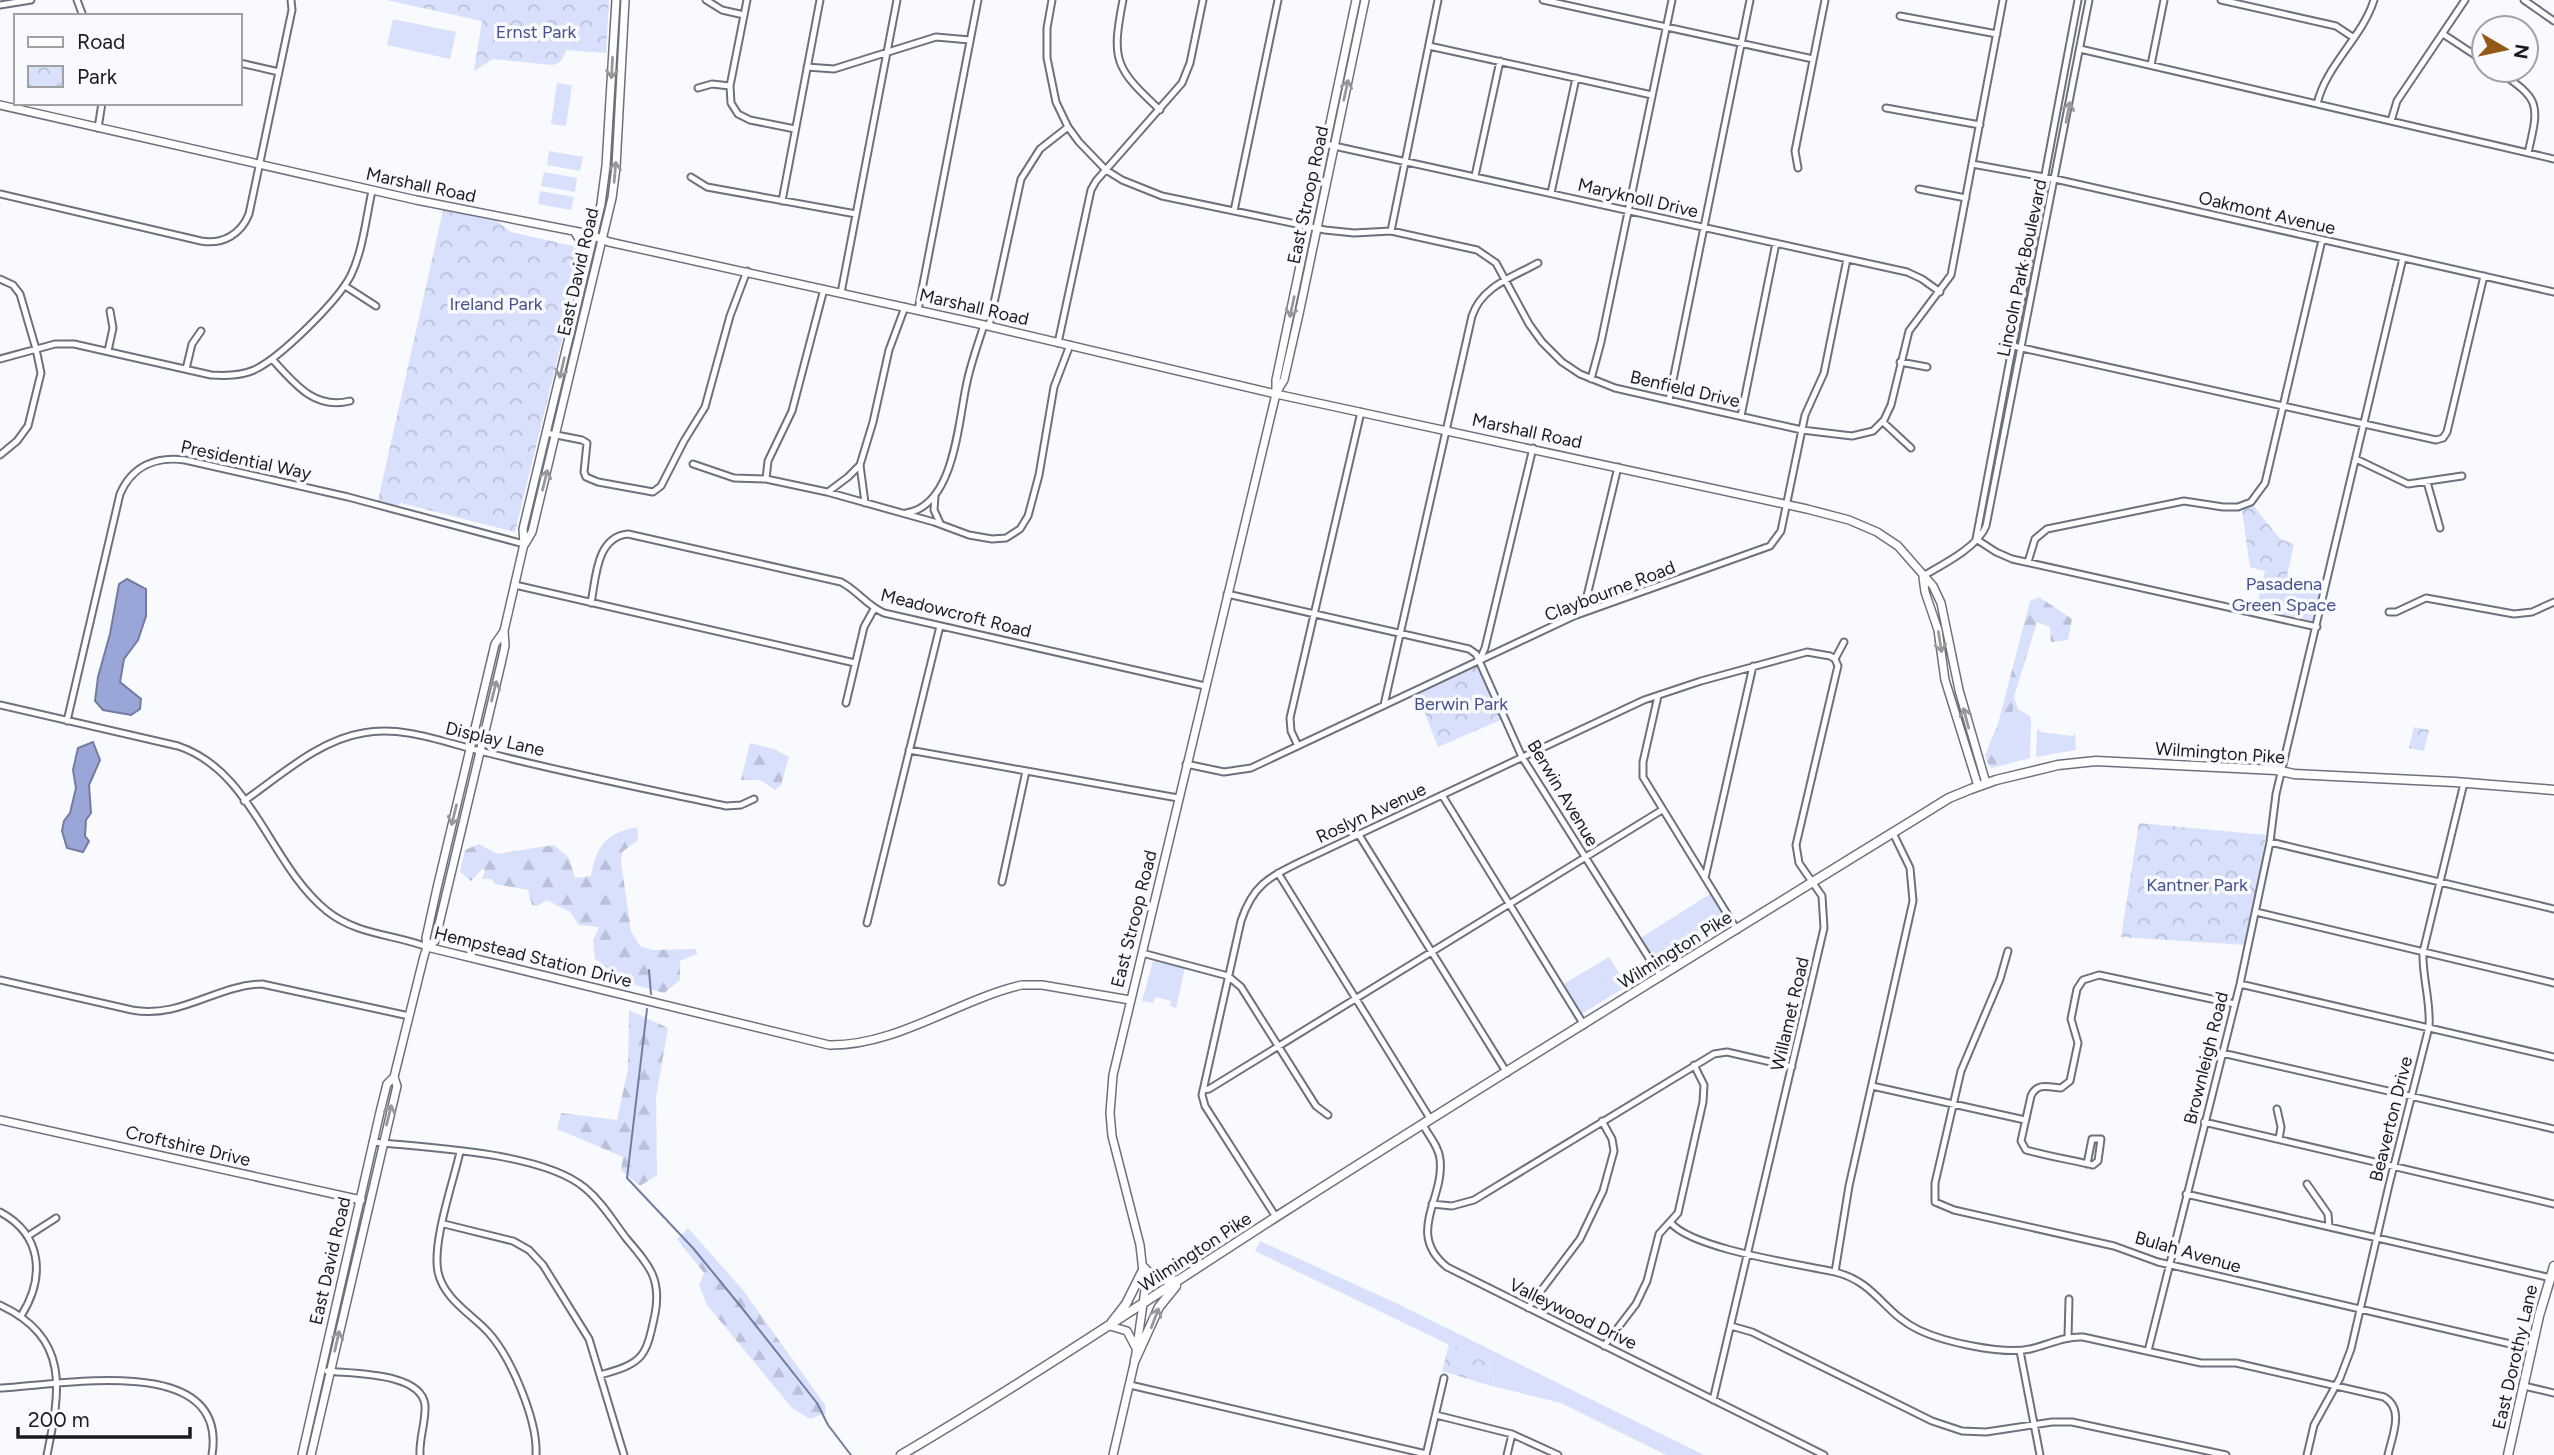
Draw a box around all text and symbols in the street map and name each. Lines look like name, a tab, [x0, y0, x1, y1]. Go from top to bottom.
legend	[14, 14, 242, 105]
north arrow	[2470, 14, 2540, 84]
park label: Ernst Park	[496, 21, 577, 43]
text: Road	[77, 29, 125, 54]
text: N	[2509, 43, 2534, 61]
one-way arrow	[605, 56, 618, 79]
text: Park	[77, 64, 118, 89]
one-way arrow	[1340, 79, 1354, 102]
one-way arrow	[2061, 101, 2075, 124]
street label: East Stroop Road	[1283, 124, 1333, 266]
one-way arrow	[609, 162, 622, 184]
street label: Marshall Road	[364, 163, 478, 207]
street label: Maryknoll Drive	[1576, 173, 1701, 223]
street label: Lincoln Park Boulevard	[1992, 177, 2052, 359]
street label: Oakmont Avenue	[2196, 187, 2338, 239]
street label: East David Road	[553, 206, 603, 338]
street label: Marshall Road	[917, 284, 1031, 330]
park label: Ireland Park	[449, 293, 543, 315]
one-way arrow	[1284, 295, 1298, 318]
one-way arrow	[555, 356, 568, 379]
street label: Benfield Drive	[1628, 366, 1742, 412]
street label: Marshall Road	[1470, 409, 1584, 453]
street label: Presidential Way	[179, 435, 314, 485]
one-way arrow	[539, 469, 552, 492]
street label: Claybourne Road	[1541, 556, 1679, 626]
park label: Pasadena Green Space	[2232, 573, 2336, 616]
street label: Meadowcroft Road	[878, 584, 1034, 642]
one-way arrow	[1933, 630, 1946, 653]
one-way arrow	[488, 680, 501, 703]
park label: Berwin Park	[1414, 693, 1508, 715]
one-way arrow	[1959, 707, 1972, 730]
street label: Display Lane	[443, 717, 547, 761]
street label: Berwin Avenue	[1523, 736, 1604, 850]
street label: Wilmington Pike	[2154, 737, 2286, 769]
street label: Roslyn Avenue	[1312, 778, 1430, 848]
one-way arrow	[447, 803, 460, 826]
street label: East Stroop Road	[1106, 848, 1162, 990]
park label: Kantner Park	[2146, 874, 2248, 896]
street label: Wilmington Pike	[1614, 906, 1736, 994]
street label: Hempstead Station Drive	[432, 922, 634, 992]
street label: Willamet Road	[1766, 955, 1814, 1073]
street label: Brownleigh Road	[2179, 989, 2233, 1127]
street label: Beaverton Drive	[2365, 1054, 2417, 1184]
one-way arrow	[383, 1105, 396, 1127]
street label: Croftshire Drive	[123, 1121, 253, 1171]
street label: East David Road	[305, 1195, 355, 1327]
street label: Wilmington Pike	[1134, 1207, 1256, 1297]
street label: Bulah Avenue	[2132, 1226, 2244, 1278]
street label: Valleywood Drive	[1506, 1274, 1641, 1354]
street label: East Dorothy Lane	[2488, 1282, 2542, 1432]
one-way arrow	[1150, 1307, 1163, 1329]
one-way arrow	[331, 1330, 345, 1353]
scale bar	[18, 1396, 189, 1440]
text: 200 m	[28, 1407, 90, 1432]

